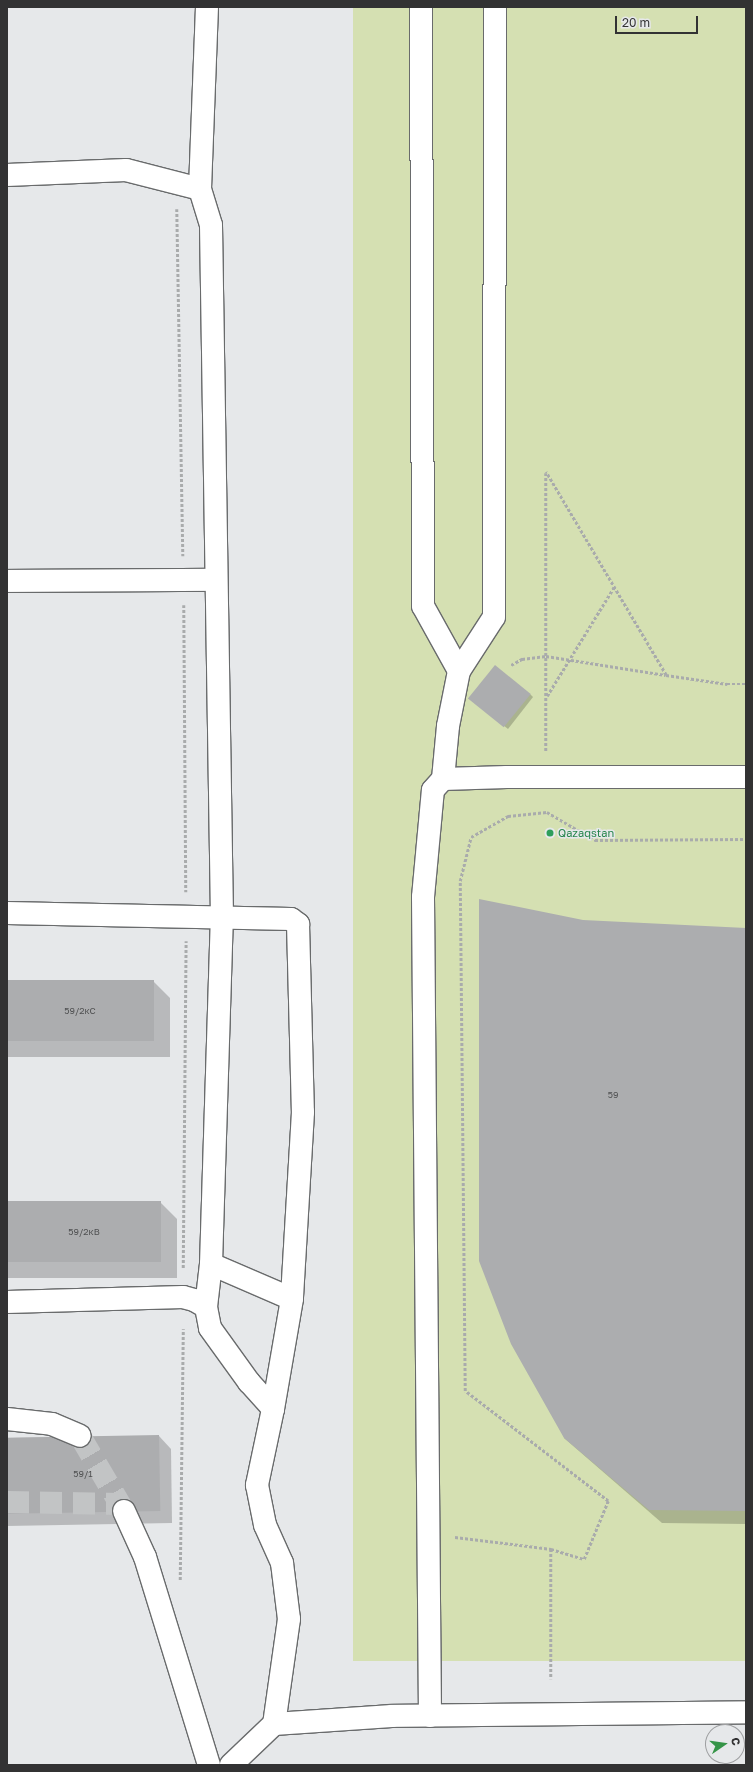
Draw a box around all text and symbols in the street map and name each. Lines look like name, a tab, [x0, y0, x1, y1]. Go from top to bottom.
scale bar	[617, 8, 700, 34]
text: 20 m	[622, 15, 650, 30]
place label: Qazaqstan	[558, 826, 614, 840]
marker: Qazaqstan	[545, 828, 555, 838]
house number: 59/2кС	[64, 1006, 96, 1016]
house number: 59	[608, 1090, 618, 1100]
house number: 59/2кВ	[68, 1227, 100, 1237]
house number: 59/1	[73, 1469, 93, 1479]
north arrow	[705, 1724, 745, 1764]
text: С	[729, 1736, 743, 1747]

